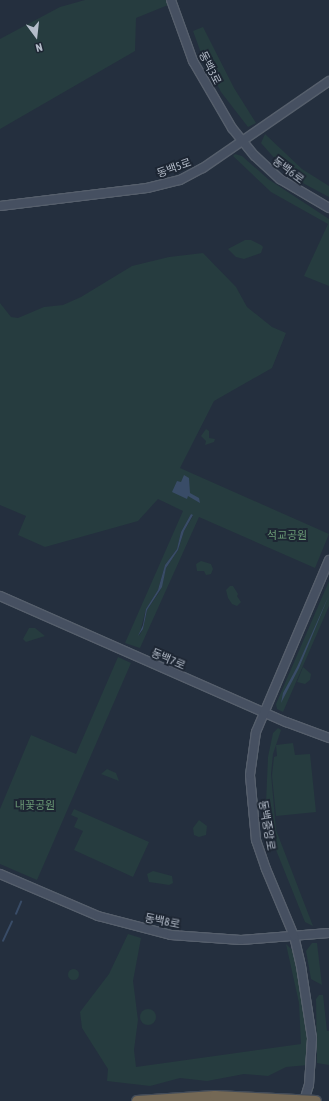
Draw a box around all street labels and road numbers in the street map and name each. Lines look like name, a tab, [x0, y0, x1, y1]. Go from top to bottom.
street label: 동백3로	[196, 49, 224, 87]
street label: 동백6로	[270, 154, 306, 186]
street label: 동백5로	[155, 156, 193, 180]
street label: 동백7로	[149, 646, 187, 672]
street label: 동백중앙로	[256, 799, 278, 851]
street label: 동백8로	[143, 911, 181, 931]

